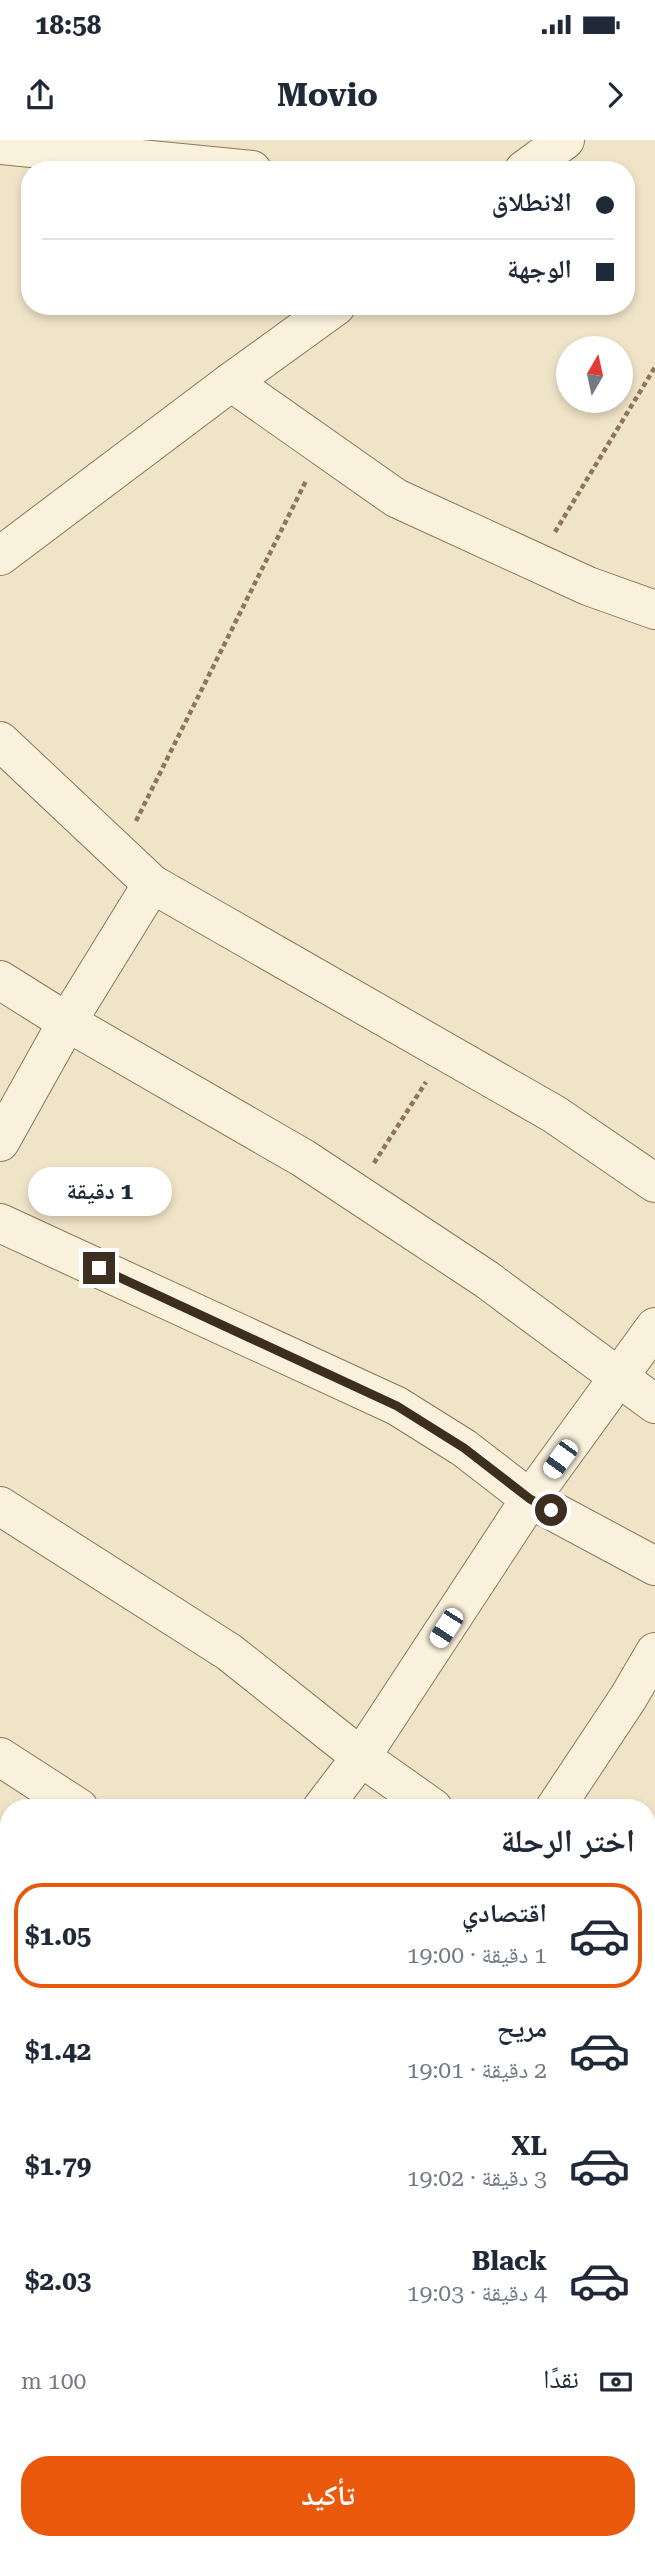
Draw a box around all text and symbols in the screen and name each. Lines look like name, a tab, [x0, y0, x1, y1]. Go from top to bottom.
text: 18:58	[35, 10, 101, 40]
icon: share	[21, 76, 59, 114]
text: Movio	[277, 76, 378, 114]
icon: forward	[596, 76, 634, 114]
text: الانطلاق	[492, 187, 572, 217]
text: الوجهة	[507, 254, 572, 284]
north arrow	[556, 336, 634, 413]
map controls	[556, 336, 633, 413]
callout: 1 دقيقة	[27, 1166, 171, 1216]
text: 1 دقيقة	[66, 1178, 134, 1205]
route end	[83, 1252, 115, 1284]
car	[540, 1436, 581, 1482]
route start	[535, 1494, 567, 1526]
car	[426, 1605, 467, 1651]
text: اختر الرحلة	[501, 1822, 635, 1860]
text: اقتصادي	[462, 1898, 547, 1928]
icon: car	[568, 1904, 631, 1967]
text: $1.05	[25, 1921, 91, 1951]
text: 1 دقيقة · 19:00	[407, 1942, 547, 1969]
text: مريح	[497, 2013, 547, 2043]
icon: car	[568, 2019, 631, 2082]
text: $1.42	[25, 2036, 91, 2066]
text: 2 دقيقة · 19:01	[407, 2057, 547, 2084]
text: XL	[511, 2131, 547, 2161]
icon: car	[568, 2134, 631, 2197]
text: $1.79	[25, 2151, 91, 2181]
text: 3 دقيقة · 19:02	[407, 2165, 547, 2192]
text: Black	[472, 2246, 547, 2276]
icon: car	[568, 2249, 631, 2312]
text: $2.03	[25, 2266, 91, 2296]
text: 4 دقيقة · 19:03	[407, 2280, 547, 2307]
icon: cash	[597, 2363, 635, 2401]
text: نقدًا	[543, 2364, 579, 2394]
text: 100 m	[21, 2368, 86, 2395]
button: تأكيد	[21, 2456, 635, 2536]

